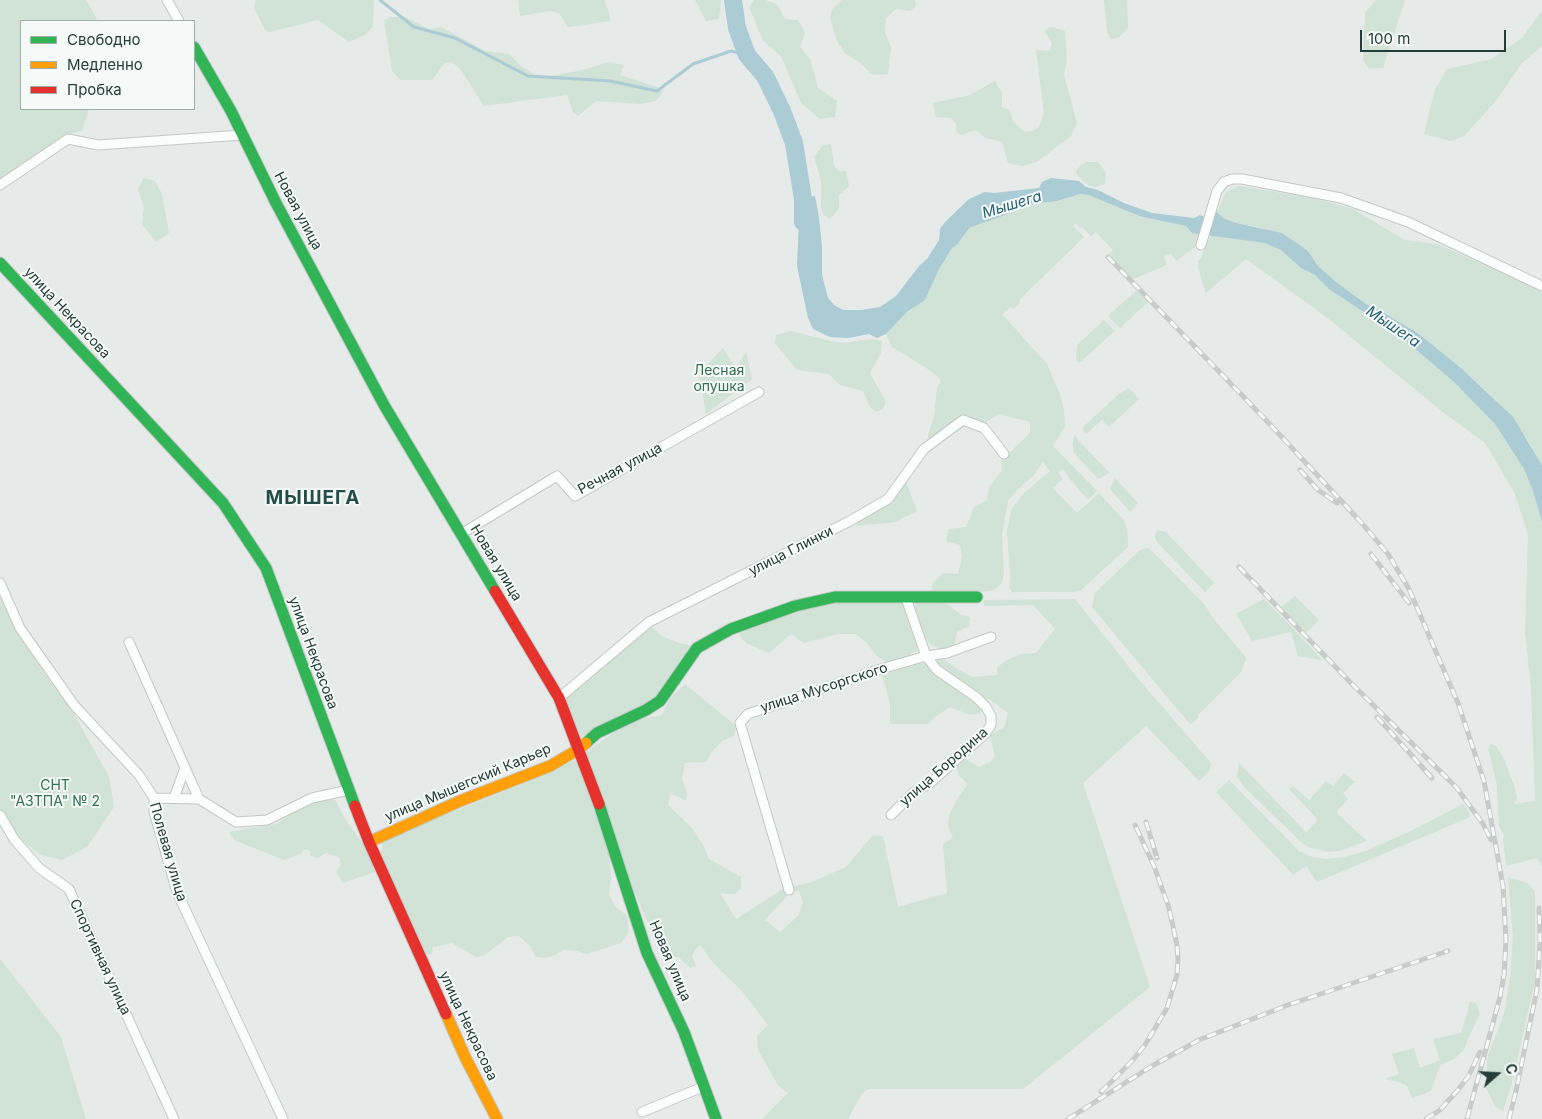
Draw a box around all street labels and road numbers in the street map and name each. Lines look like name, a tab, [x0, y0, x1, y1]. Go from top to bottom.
street label: Новая улица	[270, 169, 326, 253]
street label: улица Некрасова	[20, 264, 114, 362]
street label: Речная улица	[575, 440, 665, 498]
street label: Новая улица	[467, 522, 525, 604]
street label: улица Глинки	[746, 523, 836, 579]
street label: улица Некрасова	[285, 594, 341, 712]
street label: улица Мусоргского	[758, 659, 890, 717]
street label: улица Бородина	[896, 724, 992, 810]
street label: улица Мышегский Карьер	[382, 740, 554, 826]
street label: Полевая улица	[146, 801, 190, 903]
street label: Спортивная улица	[66, 896, 134, 1018]
street label: Новая улица	[645, 918, 695, 1004]
street label: улица Некрасова	[435, 969, 501, 1083]

